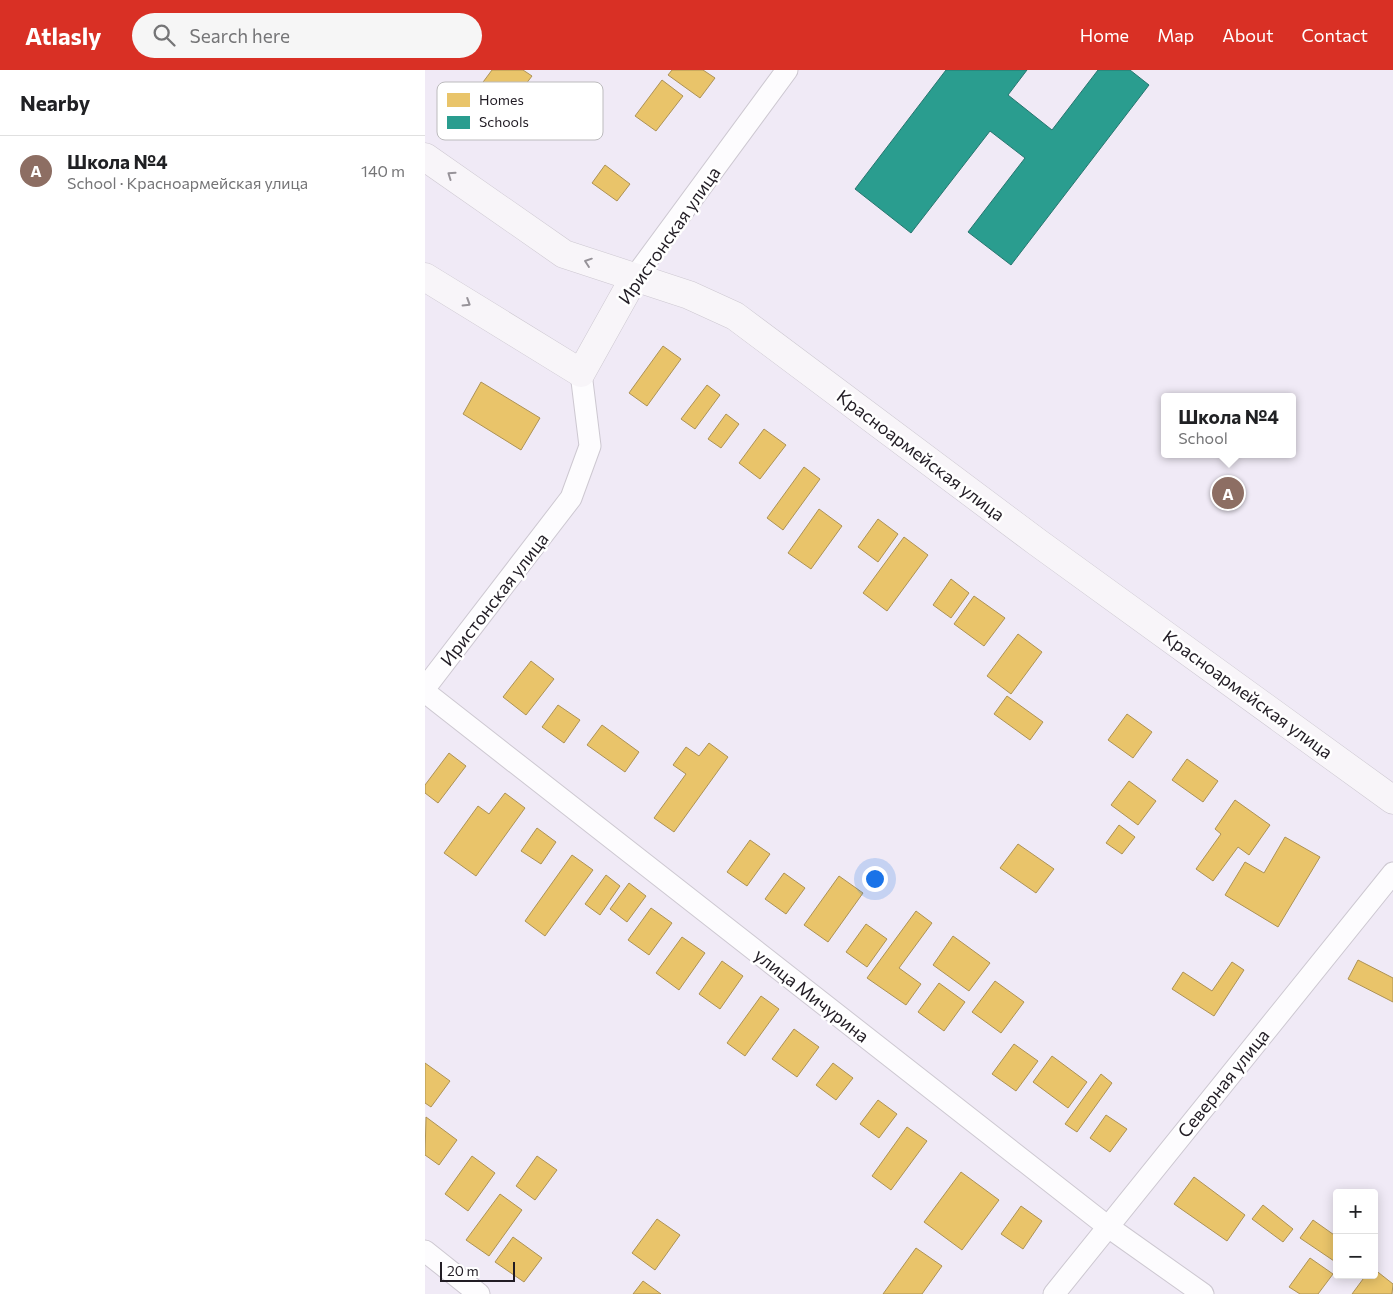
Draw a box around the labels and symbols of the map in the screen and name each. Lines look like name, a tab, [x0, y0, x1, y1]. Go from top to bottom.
legend	[437, 82, 603, 140]
text: Homes	[479, 91, 524, 108]
text: Schools	[479, 113, 529, 130]
street label: Иристонская улица	[613, 162, 725, 308]
one-way arrow	[448, 172, 457, 181]
one-way arrow	[584, 258, 593, 268]
one-way arrow	[461, 296, 470, 306]
street label: Красноармейская улица	[833, 385, 1009, 525]
pin: A	[1212, 474, 1244, 512]
street label: Иристонская улица	[435, 528, 553, 670]
street label: Красноармейская улица	[1159, 625, 1337, 763]
your location	[862, 866, 888, 892]
street label: улица Мичурина	[750, 943, 874, 1047]
street label: Северная улица	[1173, 1024, 1273, 1142]
scale bar	[440, 1259, 515, 1282]

